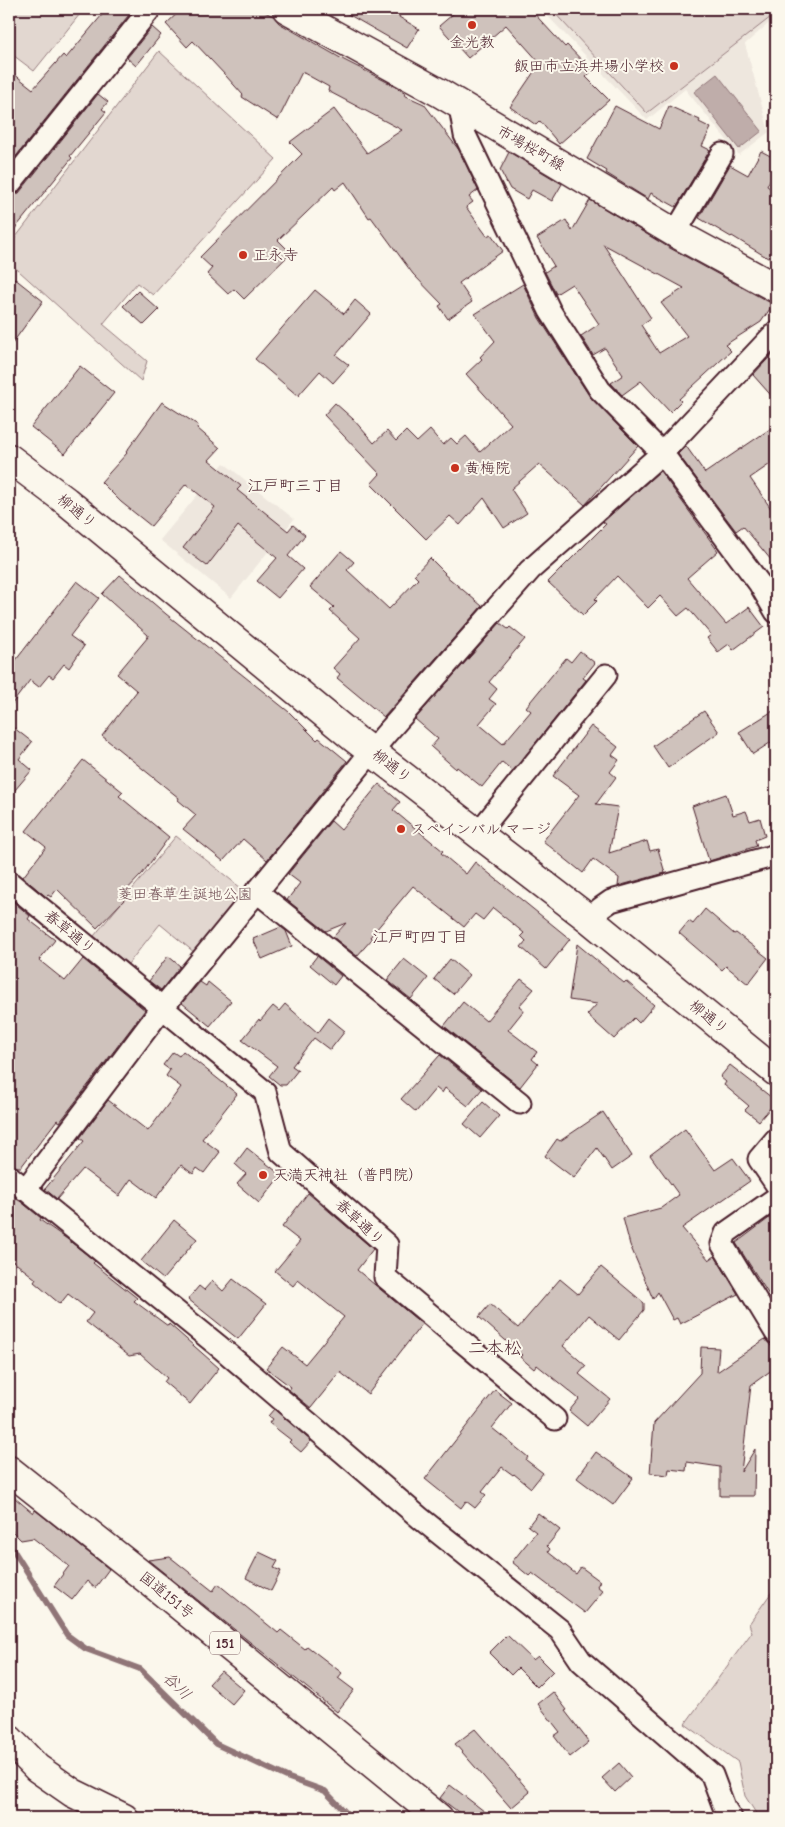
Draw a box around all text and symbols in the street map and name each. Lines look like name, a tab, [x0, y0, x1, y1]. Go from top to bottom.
marker: 金光教	[466, 19, 478, 31]
place label: 金光教	[449, 33, 495, 51]
place label: 飯田市立浜井場小学校	[514, 57, 664, 75]
marker: 飯田市立浜井場小学校	[668, 60, 680, 72]
street label: 市場桜町線	[494, 121, 568, 175]
place label: 正永寺	[253, 246, 298, 264]
marker: 正永寺	[237, 249, 249, 261]
place label: 黄梅院	[465, 459, 510, 477]
marker: 黄梅院	[449, 462, 461, 474]
district label: 江戸町三丁目	[247, 477, 343, 495]
street label: 柳通り	[54, 490, 100, 532]
street label: 柳通り	[369, 745, 415, 787]
place label: スペインバル マージ	[411, 820, 551, 838]
marker: スペインバル マージ	[395, 823, 407, 835]
park label: 菱田春草生誕地公園	[117, 885, 253, 903]
street label: 春草通り	[41, 906, 99, 958]
district label: 江戸町四丁目	[372, 928, 468, 946]
street label: 柳通り	[686, 996, 732, 1038]
place label: 天満天神社（普門院）	[273, 1166, 423, 1184]
marker: 天満天神社（普門院）	[257, 1169, 269, 1181]
street label: 春草通り	[332, 1195, 388, 1249]
district label: 二本松	[468, 1338, 522, 1359]
street label: 国道151号	[136, 1568, 198, 1622]
road number: 151	[210, 1632, 240, 1655]
water label: 谷川	[159, 1668, 195, 1704]

